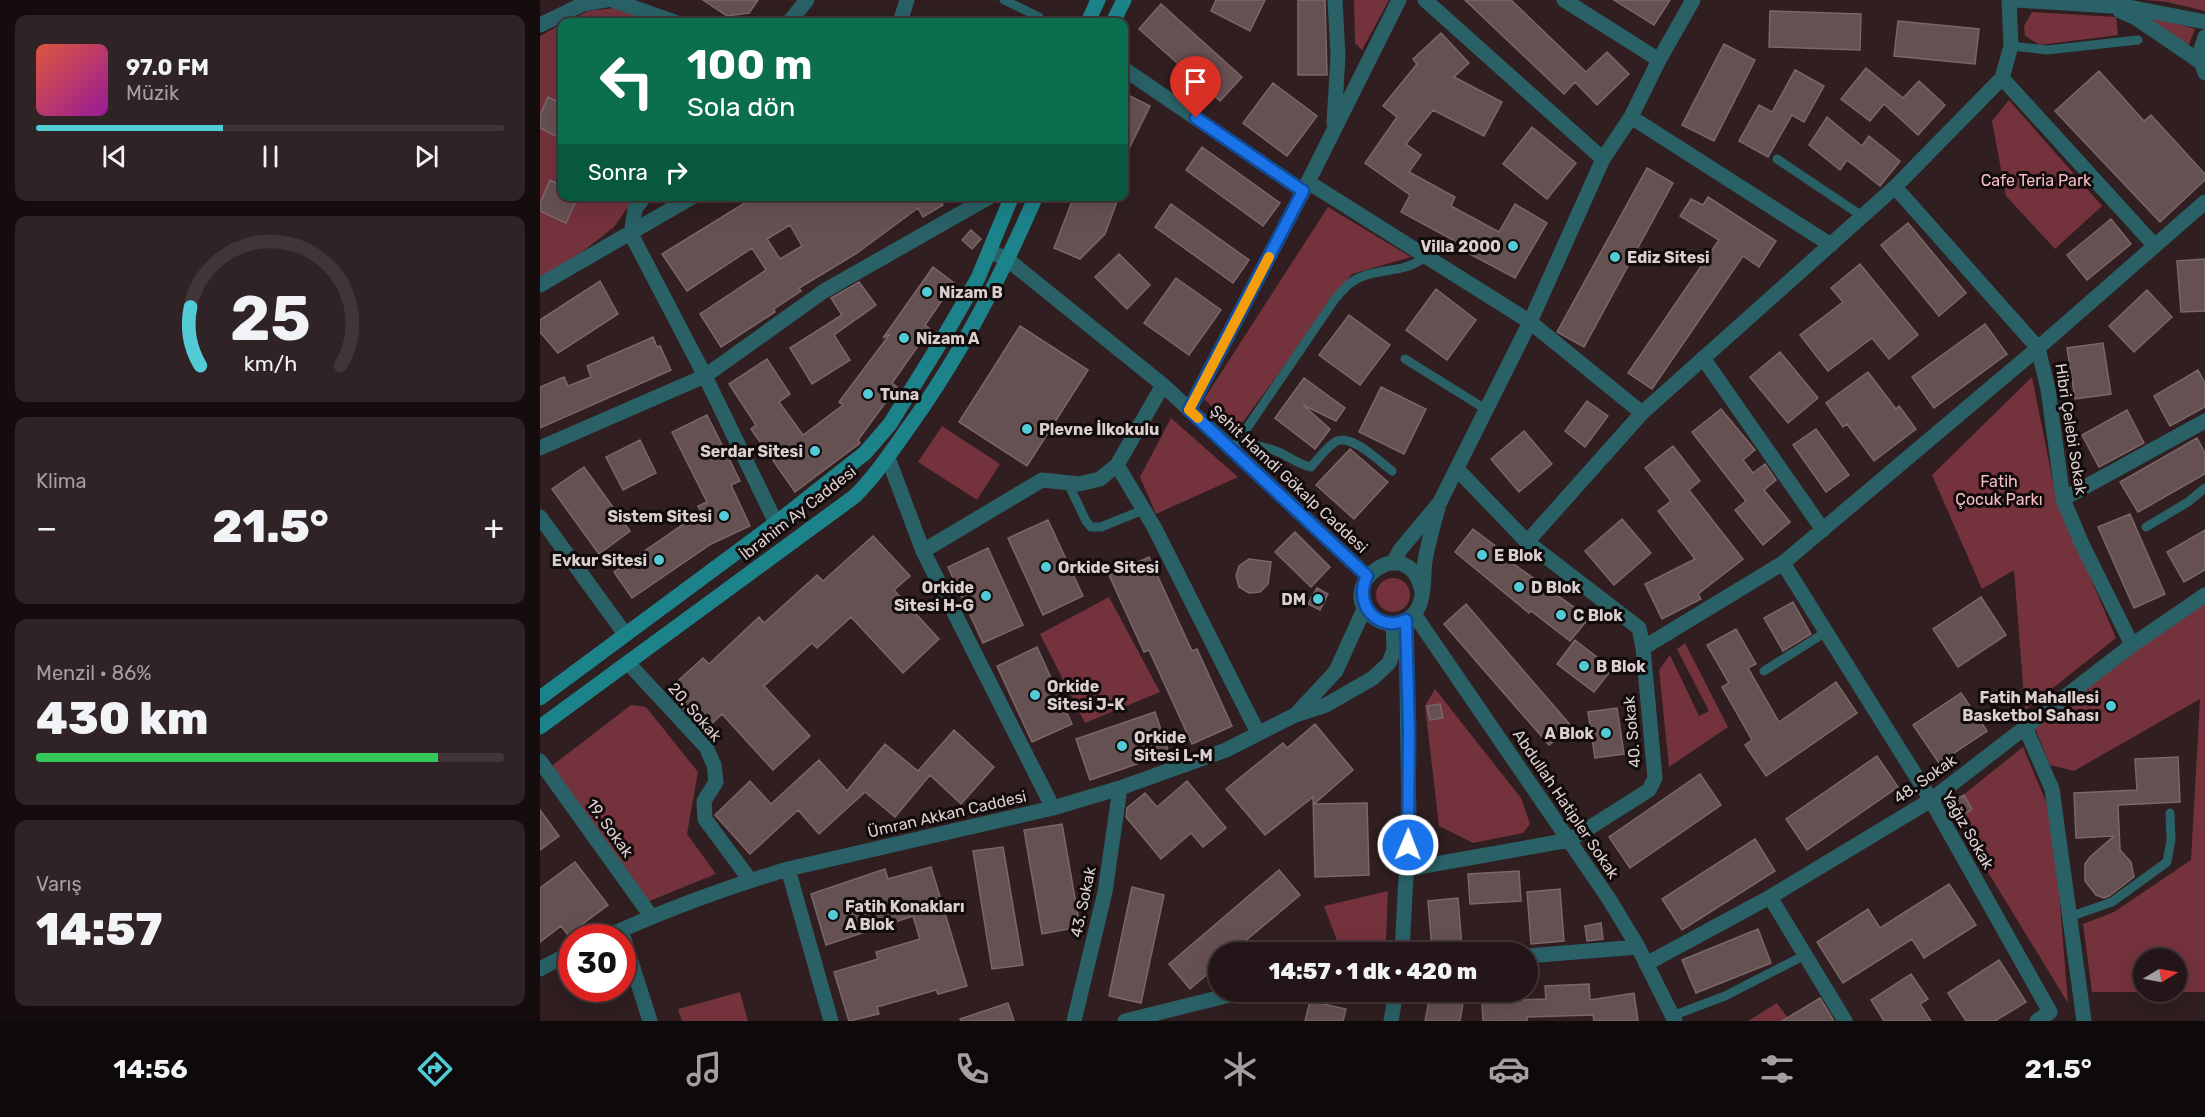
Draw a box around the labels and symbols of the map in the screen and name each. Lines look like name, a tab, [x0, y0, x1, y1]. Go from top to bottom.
pin	[1170, 56, 1221, 118]
park label: Cafe Teria Park	[1981, 171, 2092, 190]
place label: Villa 2000	[1420, 237, 1501, 256]
marker: Villa 2000	[1506, 239, 1520, 253]
place label: Ediz Sitesi	[1627, 248, 1710, 267]
marker: Ediz Sitesi	[1608, 250, 1622, 264]
place label: Nizam B	[939, 283, 1003, 302]
marker: Nizam B	[920, 285, 934, 299]
place label: Nizam A	[916, 329, 980, 348]
marker: Nizam A	[897, 331, 911, 345]
street label: Hibri Çelebi Sokak	[2051, 362, 2091, 497]
place label: Tuna	[880, 385, 919, 404]
marker: Tuna	[861, 387, 875, 401]
street label: Şehit Hamdi Gökalp Caddesi	[1206, 401, 1372, 557]
place label: Plevne İlkokulu	[1039, 420, 1159, 439]
marker: Plevne İlkokulu	[1020, 422, 1034, 436]
place label: Serdar Sitesi	[700, 442, 803, 461]
marker: Serdar Sitesi	[808, 444, 822, 458]
street label: İbrahim Ay Caddesi	[736, 462, 860, 564]
park label: Fatih Çocuk Parkı	[1955, 472, 2043, 509]
place label: Sistem Sitesi	[607, 507, 712, 526]
marker: Sistem Sitesi	[717, 509, 731, 523]
place label: E Blok	[1494, 546, 1543, 565]
marker: E Blok	[1475, 548, 1489, 562]
place label: Evkur Sitesi	[552, 551, 647, 570]
marker: Evkur Sitesi	[652, 553, 666, 567]
place label: Orkide Sitesi	[1058, 558, 1159, 577]
marker: Orkide Sitesi	[1039, 560, 1053, 574]
place label: Orkide Sitesi H-G	[894, 578, 974, 615]
place label: D Blok	[1531, 578, 1581, 597]
marker: D Blok	[1512, 580, 1526, 594]
marker: Orkide Sitesi H-G	[979, 589, 993, 603]
place label: DM	[1281, 590, 1306, 609]
marker: DM	[1311, 592, 1325, 606]
place label: C Blok	[1573, 606, 1623, 625]
marker: C Blok	[1554, 608, 1568, 622]
place label: B Blok	[1596, 657, 1646, 676]
marker: B Blok	[1577, 659, 1591, 673]
place label: Orkide Sitesi J-K	[1047, 677, 1125, 714]
street label: 20. Sokak	[664, 679, 726, 746]
marker: Orkide Sitesi J-K	[1028, 688, 1042, 702]
place label: Fatih Mahallesi Basketbol Sahası	[1962, 688, 2099, 725]
street label: 40. Sokak	[1619, 695, 1645, 769]
marker: Fatih Mahallesi Basketbol Sahası	[2104, 699, 2118, 713]
place label: A Blok	[1545, 724, 1595, 743]
street label: Abdullah Hatipler Sokak	[1509, 726, 1624, 883]
marker: A Blok	[1599, 726, 1613, 740]
place label: Orkide Sitesi L-M	[1134, 728, 1213, 765]
marker: Orkide Sitesi L-M	[1115, 739, 1129, 753]
street label: 48. Sokak	[1890, 750, 1961, 807]
street label: Ümran Akkan Caddesi	[866, 786, 1028, 842]
street label: Yağız Sokak	[1938, 787, 1998, 873]
street label: 19. Sokak	[582, 795, 638, 862]
position arrow	[1376, 813, 1440, 877]
street label: 43. Sokak	[1066, 864, 1100, 939]
place label: Fatih Konakları A Blok	[845, 897, 965, 934]
marker: Fatih Konakları A Blok	[826, 908, 840, 922]
speed limit sign: 30	[558, 924, 636, 1002]
north arrow	[2133, 948, 2187, 1002]

